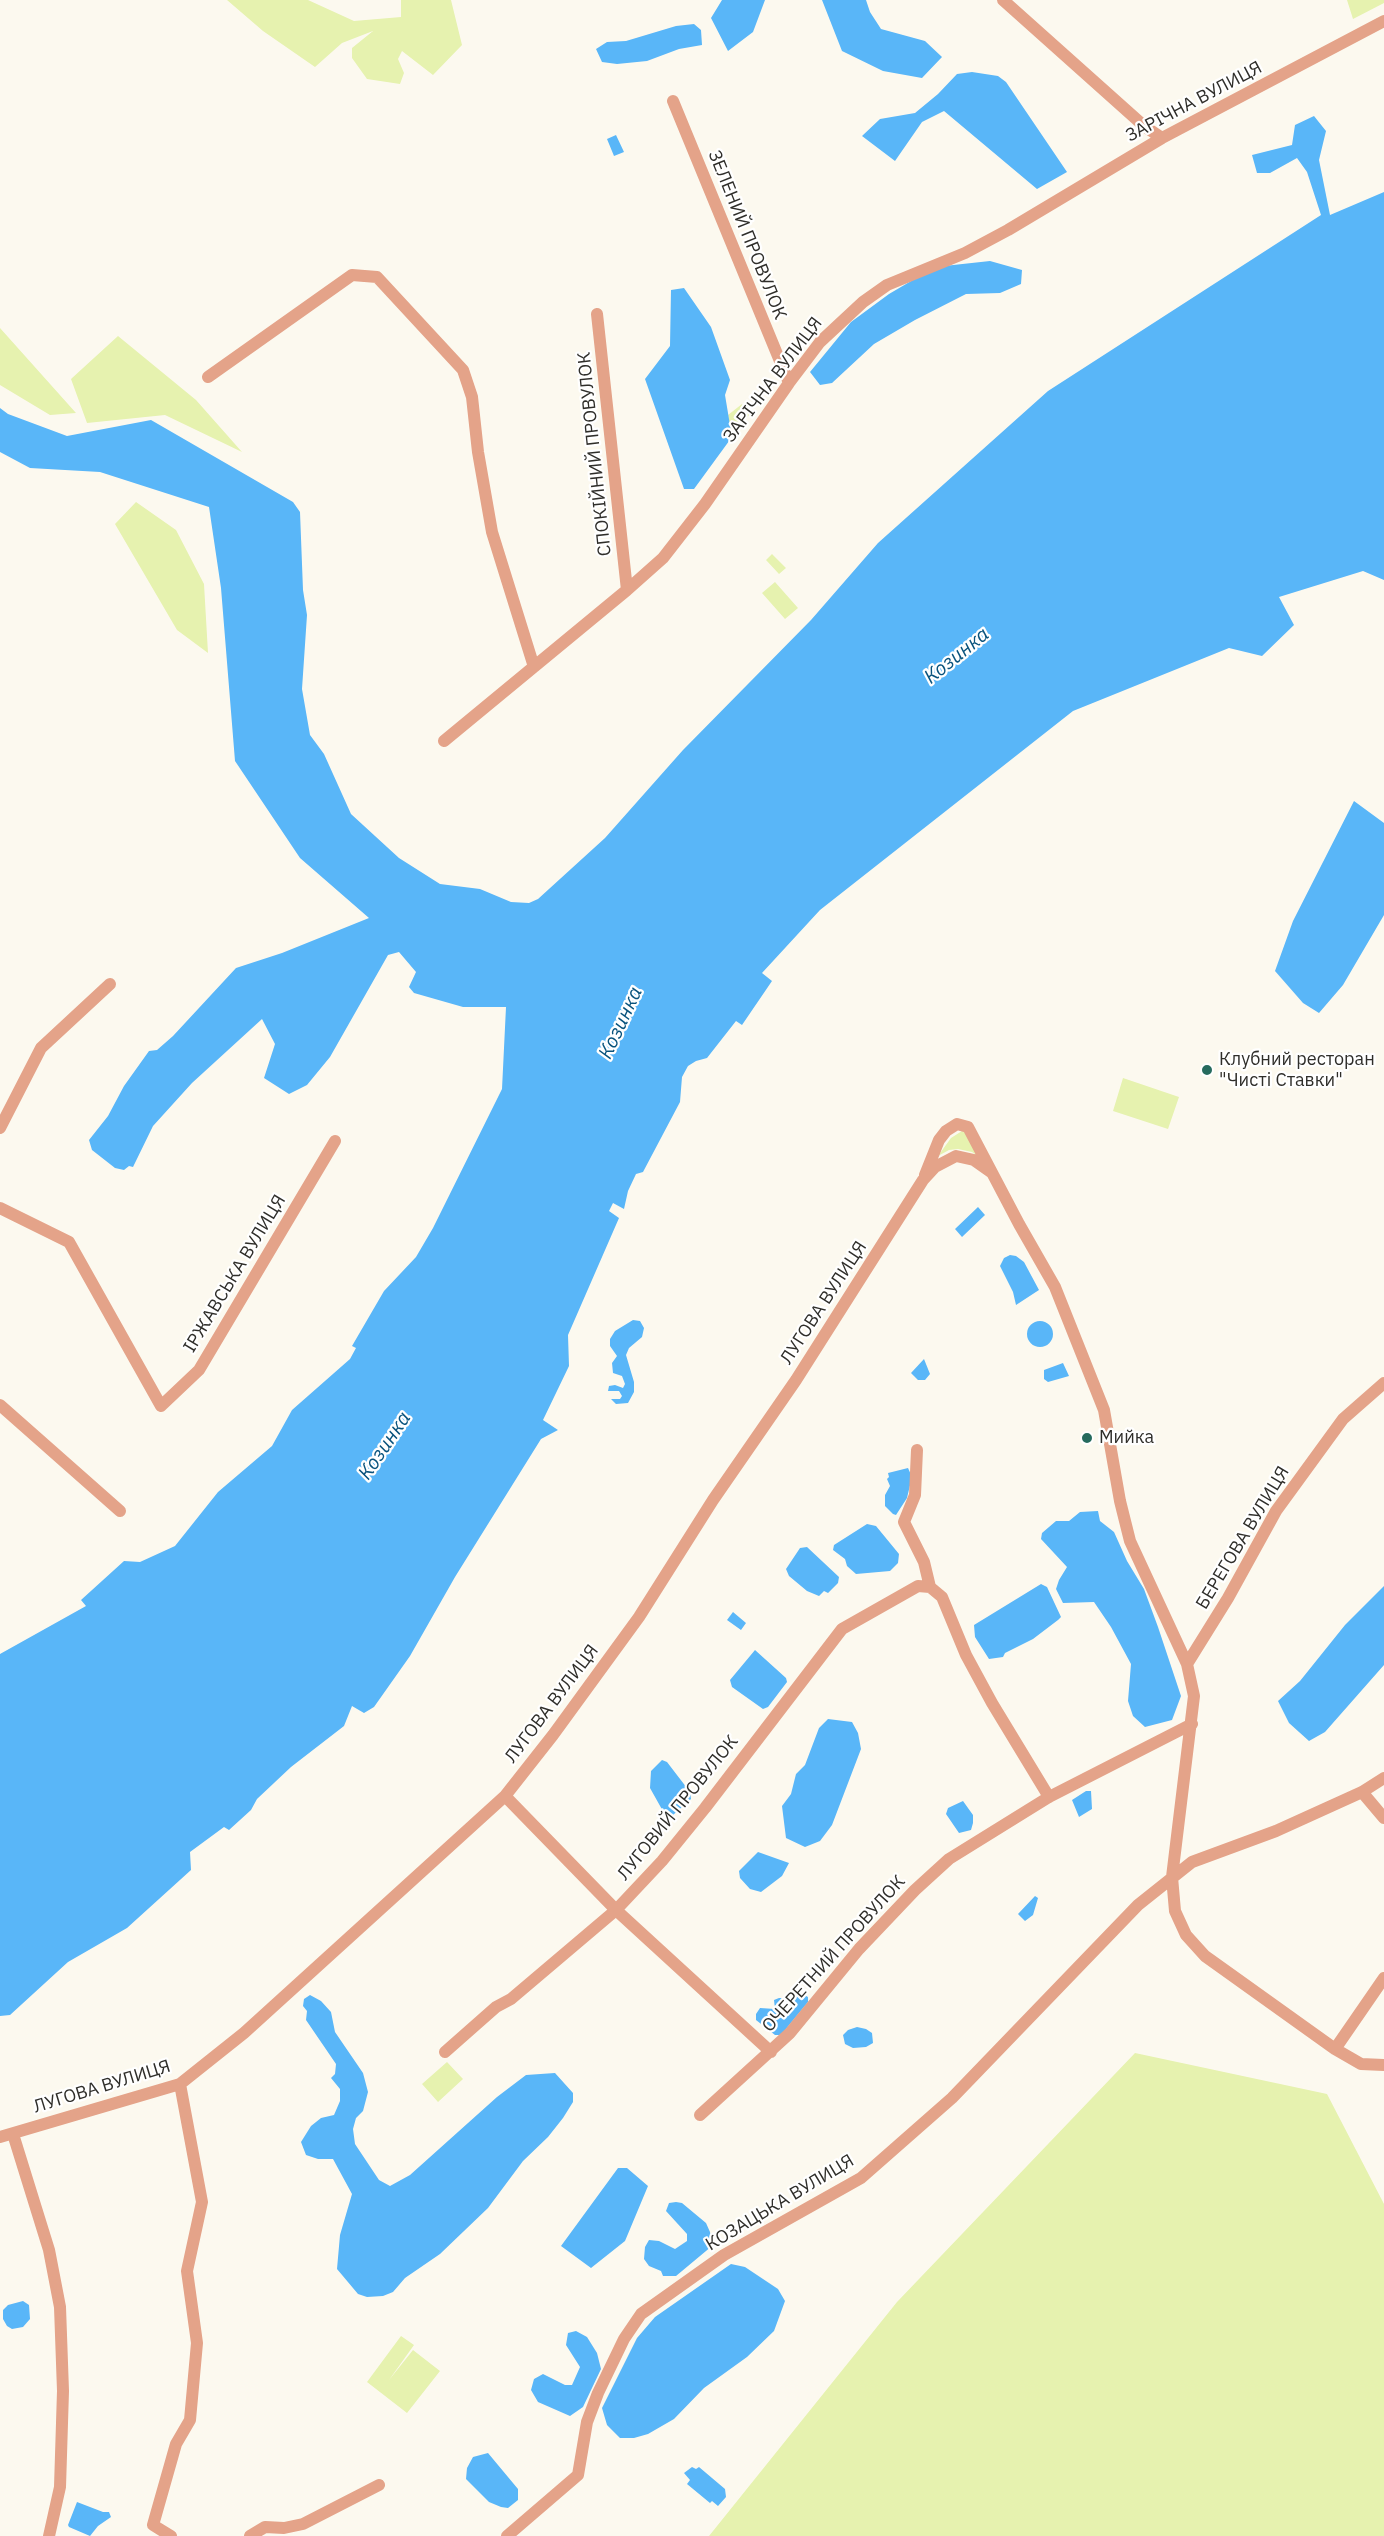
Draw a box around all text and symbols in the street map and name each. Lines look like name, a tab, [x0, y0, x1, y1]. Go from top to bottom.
street label: ЗАРІЧНА ВУЛИЦЯ	[1122, 57, 1266, 147]
street label: ЗЕЛЕНИЙ ПРОВУЛОК	[703, 147, 791, 323]
street label: ЗАРІЧНА ВУЛИЦЯ	[719, 313, 827, 447]
street label: СПОКІЙНИЙ ПРОВУЛОК	[574, 351, 616, 557]
water label: Козинка	[920, 623, 994, 689]
water label: Козинка	[594, 983, 648, 1063]
place label: Клубний ресторан "Чисті Ставки"	[1219, 1049, 1375, 1092]
marker: Клубний ресторан "Чисті Ставки"	[1200, 1063, 1214, 1077]
street label: ІРЖАВСЬКА ВУЛИЦЯ	[179, 1191, 291, 1357]
street label: ЛУГОВА ВУЛИЦЯ	[776, 1237, 872, 1369]
water label: Козинка	[354, 1408, 416, 1484]
place label: Мийка	[1099, 1427, 1154, 1449]
marker: Мийка	[1080, 1431, 1094, 1445]
street label: БЕРЕГОВА ВУЛИЦЯ	[1192, 1463, 1294, 1613]
street label: ЛУГОВА ВУЛИЦЯ	[501, 1641, 603, 1767]
street label: ЛУГОВИЙ ПРОВУЛОК	[613, 1731, 743, 1885]
street label: ОЧЕРЕТНИЙ ПРОВУЛОК	[758, 1871, 910, 2037]
street label: ЛУГОВА ВУЛИЦЯ	[31, 2056, 173, 2118]
street label: КОЗАЦЬКА ВУЛИЦЯ	[702, 2150, 858, 2256]

